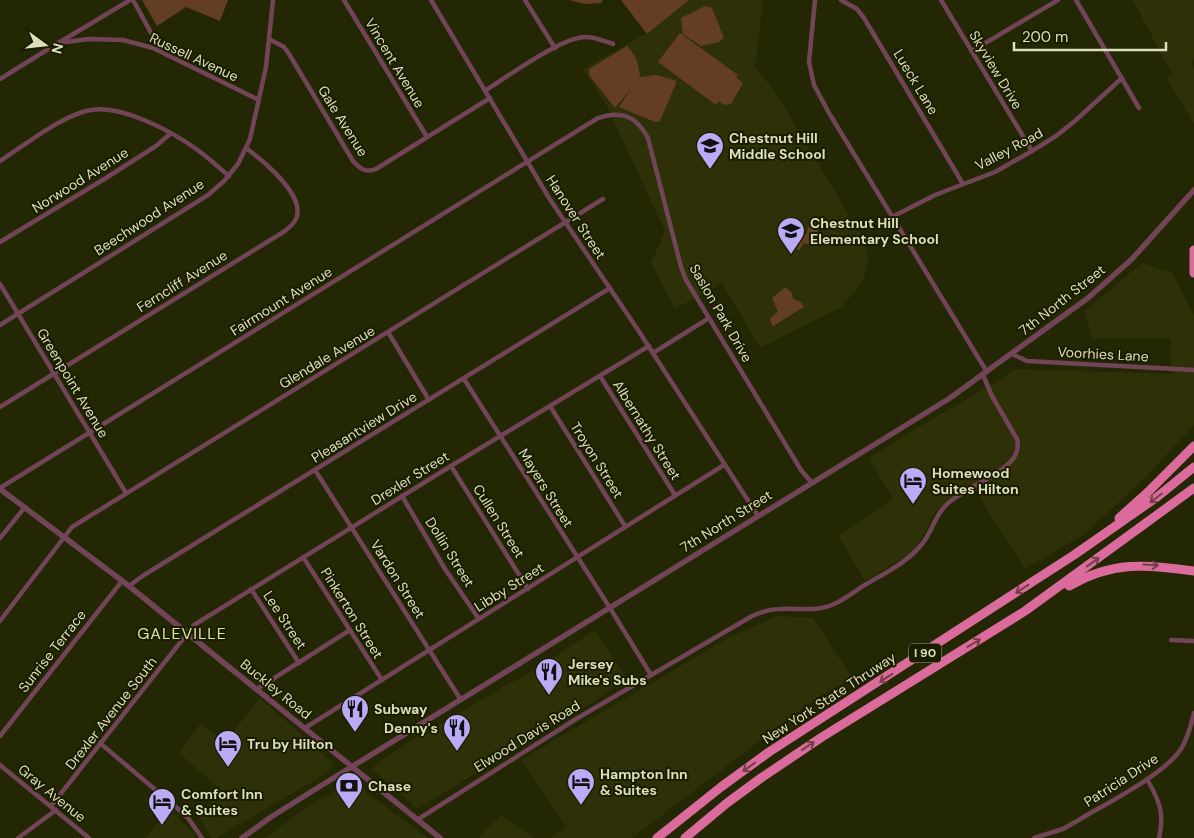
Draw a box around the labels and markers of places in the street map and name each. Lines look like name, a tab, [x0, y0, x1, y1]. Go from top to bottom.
place label: Chestnut Hill Middle School	[729, 129, 825, 163]
school or university icon: Chestnut Hill Middle School	[695, 131, 725, 170]
place label: Chestnut Hill Elementary School	[810, 214, 939, 248]
school or university icon: Chestnut Hill Elementary School	[776, 216, 806, 255]
place label: Homewood Suites Hilton	[932, 464, 1019, 498]
hotel icon: Homewood Suites Hilton	[898, 466, 928, 505]
place label: Jersey Mike's Subs	[568, 655, 647, 689]
restaurant icon: Jersey Mike's Subs	[534, 657, 564, 696]
restaurant icon: Subway	[340, 694, 370, 733]
place label: Subway	[374, 700, 428, 718]
restaurant icon: Denny's	[442, 713, 472, 752]
place label: Denny's	[384, 719, 438, 737]
hotel icon: Tru by Hilton	[213, 729, 243, 768]
place label: Tru by Hilton	[247, 735, 333, 753]
place label: Hampton Inn & Suites	[600, 765, 688, 799]
hotel icon: Hampton Inn & Suites	[566, 767, 596, 806]
bank icon: Chase	[334, 771, 364, 810]
place label: Chase	[368, 777, 411, 795]
place label: Comfort Inn & Suites	[181, 785, 263, 819]
hotel icon: Comfort Inn & Suites	[147, 787, 177, 826]

